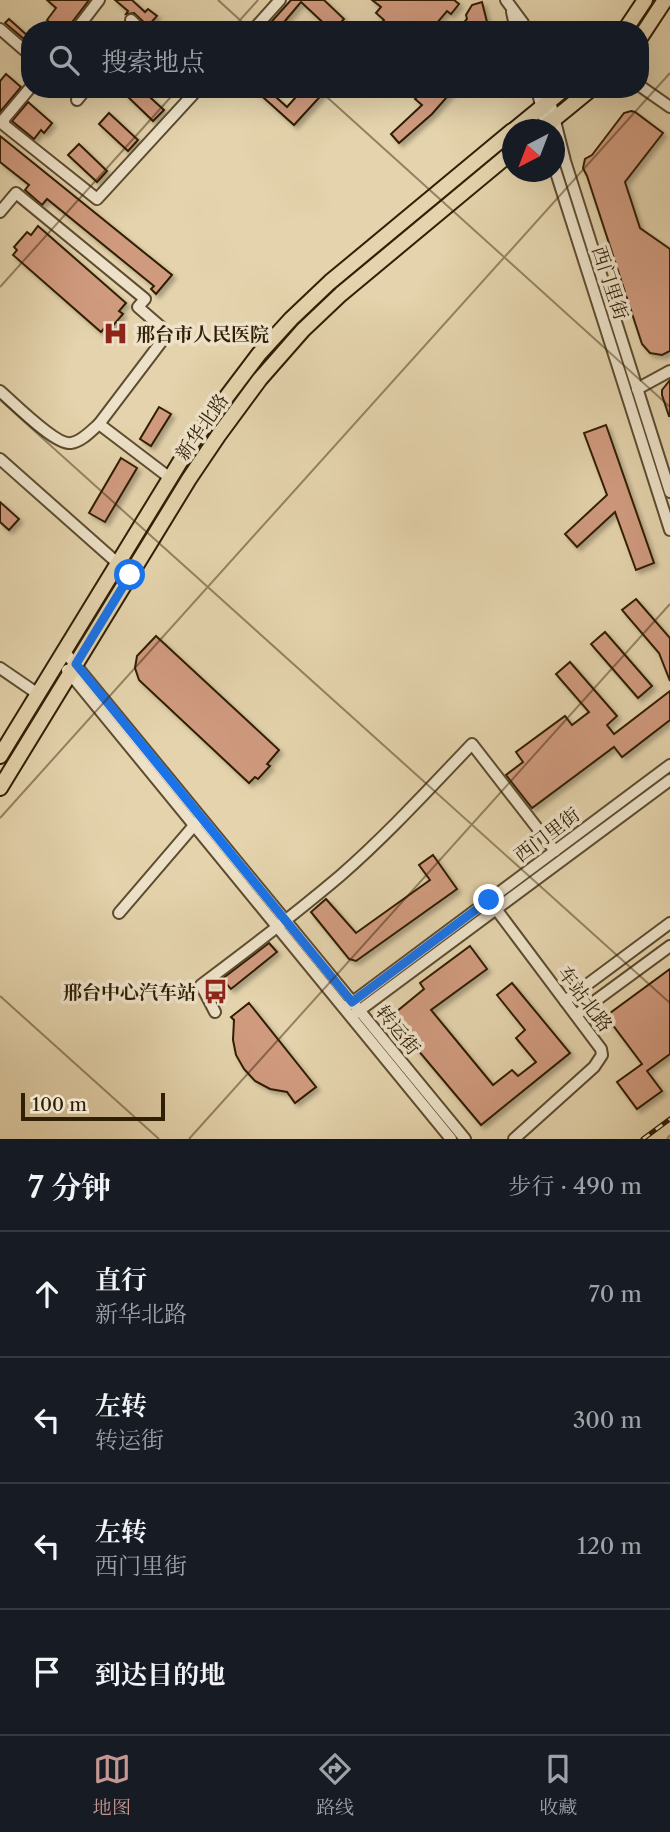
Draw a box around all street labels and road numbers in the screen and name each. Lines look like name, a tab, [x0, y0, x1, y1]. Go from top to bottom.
street label: 西门里街	[587, 243, 633, 323]
street label: 新华北路	[171, 389, 233, 465]
street label: 西门里街	[510, 803, 584, 867]
street label: 车站北路	[553, 962, 617, 1036]
street label: 转运街	[371, 1001, 425, 1059]

